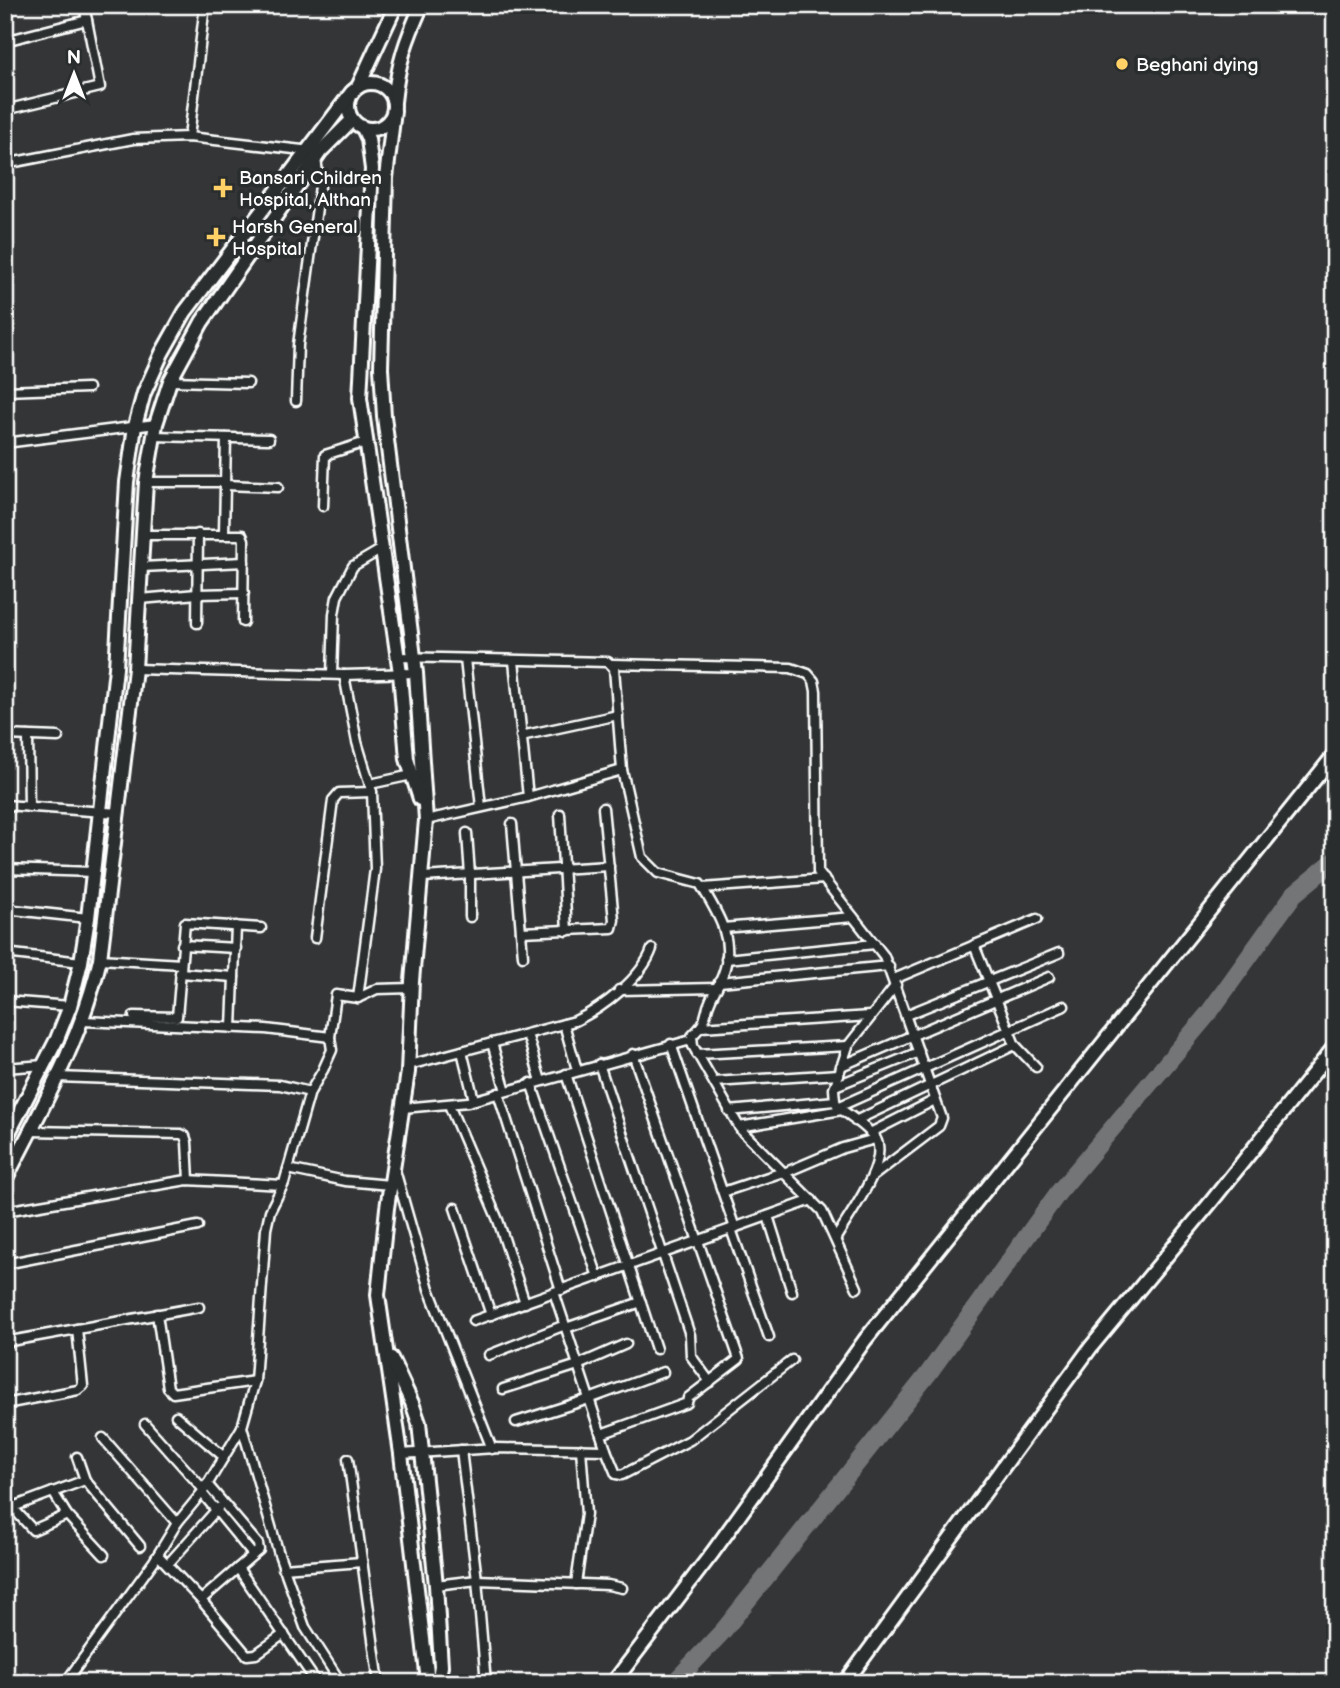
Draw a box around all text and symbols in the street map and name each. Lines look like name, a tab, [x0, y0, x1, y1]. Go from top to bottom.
north arrow	[38, 38, 108, 108]
text: N	[67, 47, 81, 70]
place label: Beghani dying	[1136, 54, 1258, 77]
marker: Beghani dying	[1114, 56, 1130, 72]
place label: Bansari Children Hospital, Althan	[239, 167, 382, 212]
marker: Bansari Children Hospital, Althan	[213, 178, 233, 198]
place label: Harsh General Hospital	[232, 216, 358, 261]
marker: Harsh General Hospital	[206, 227, 226, 247]

